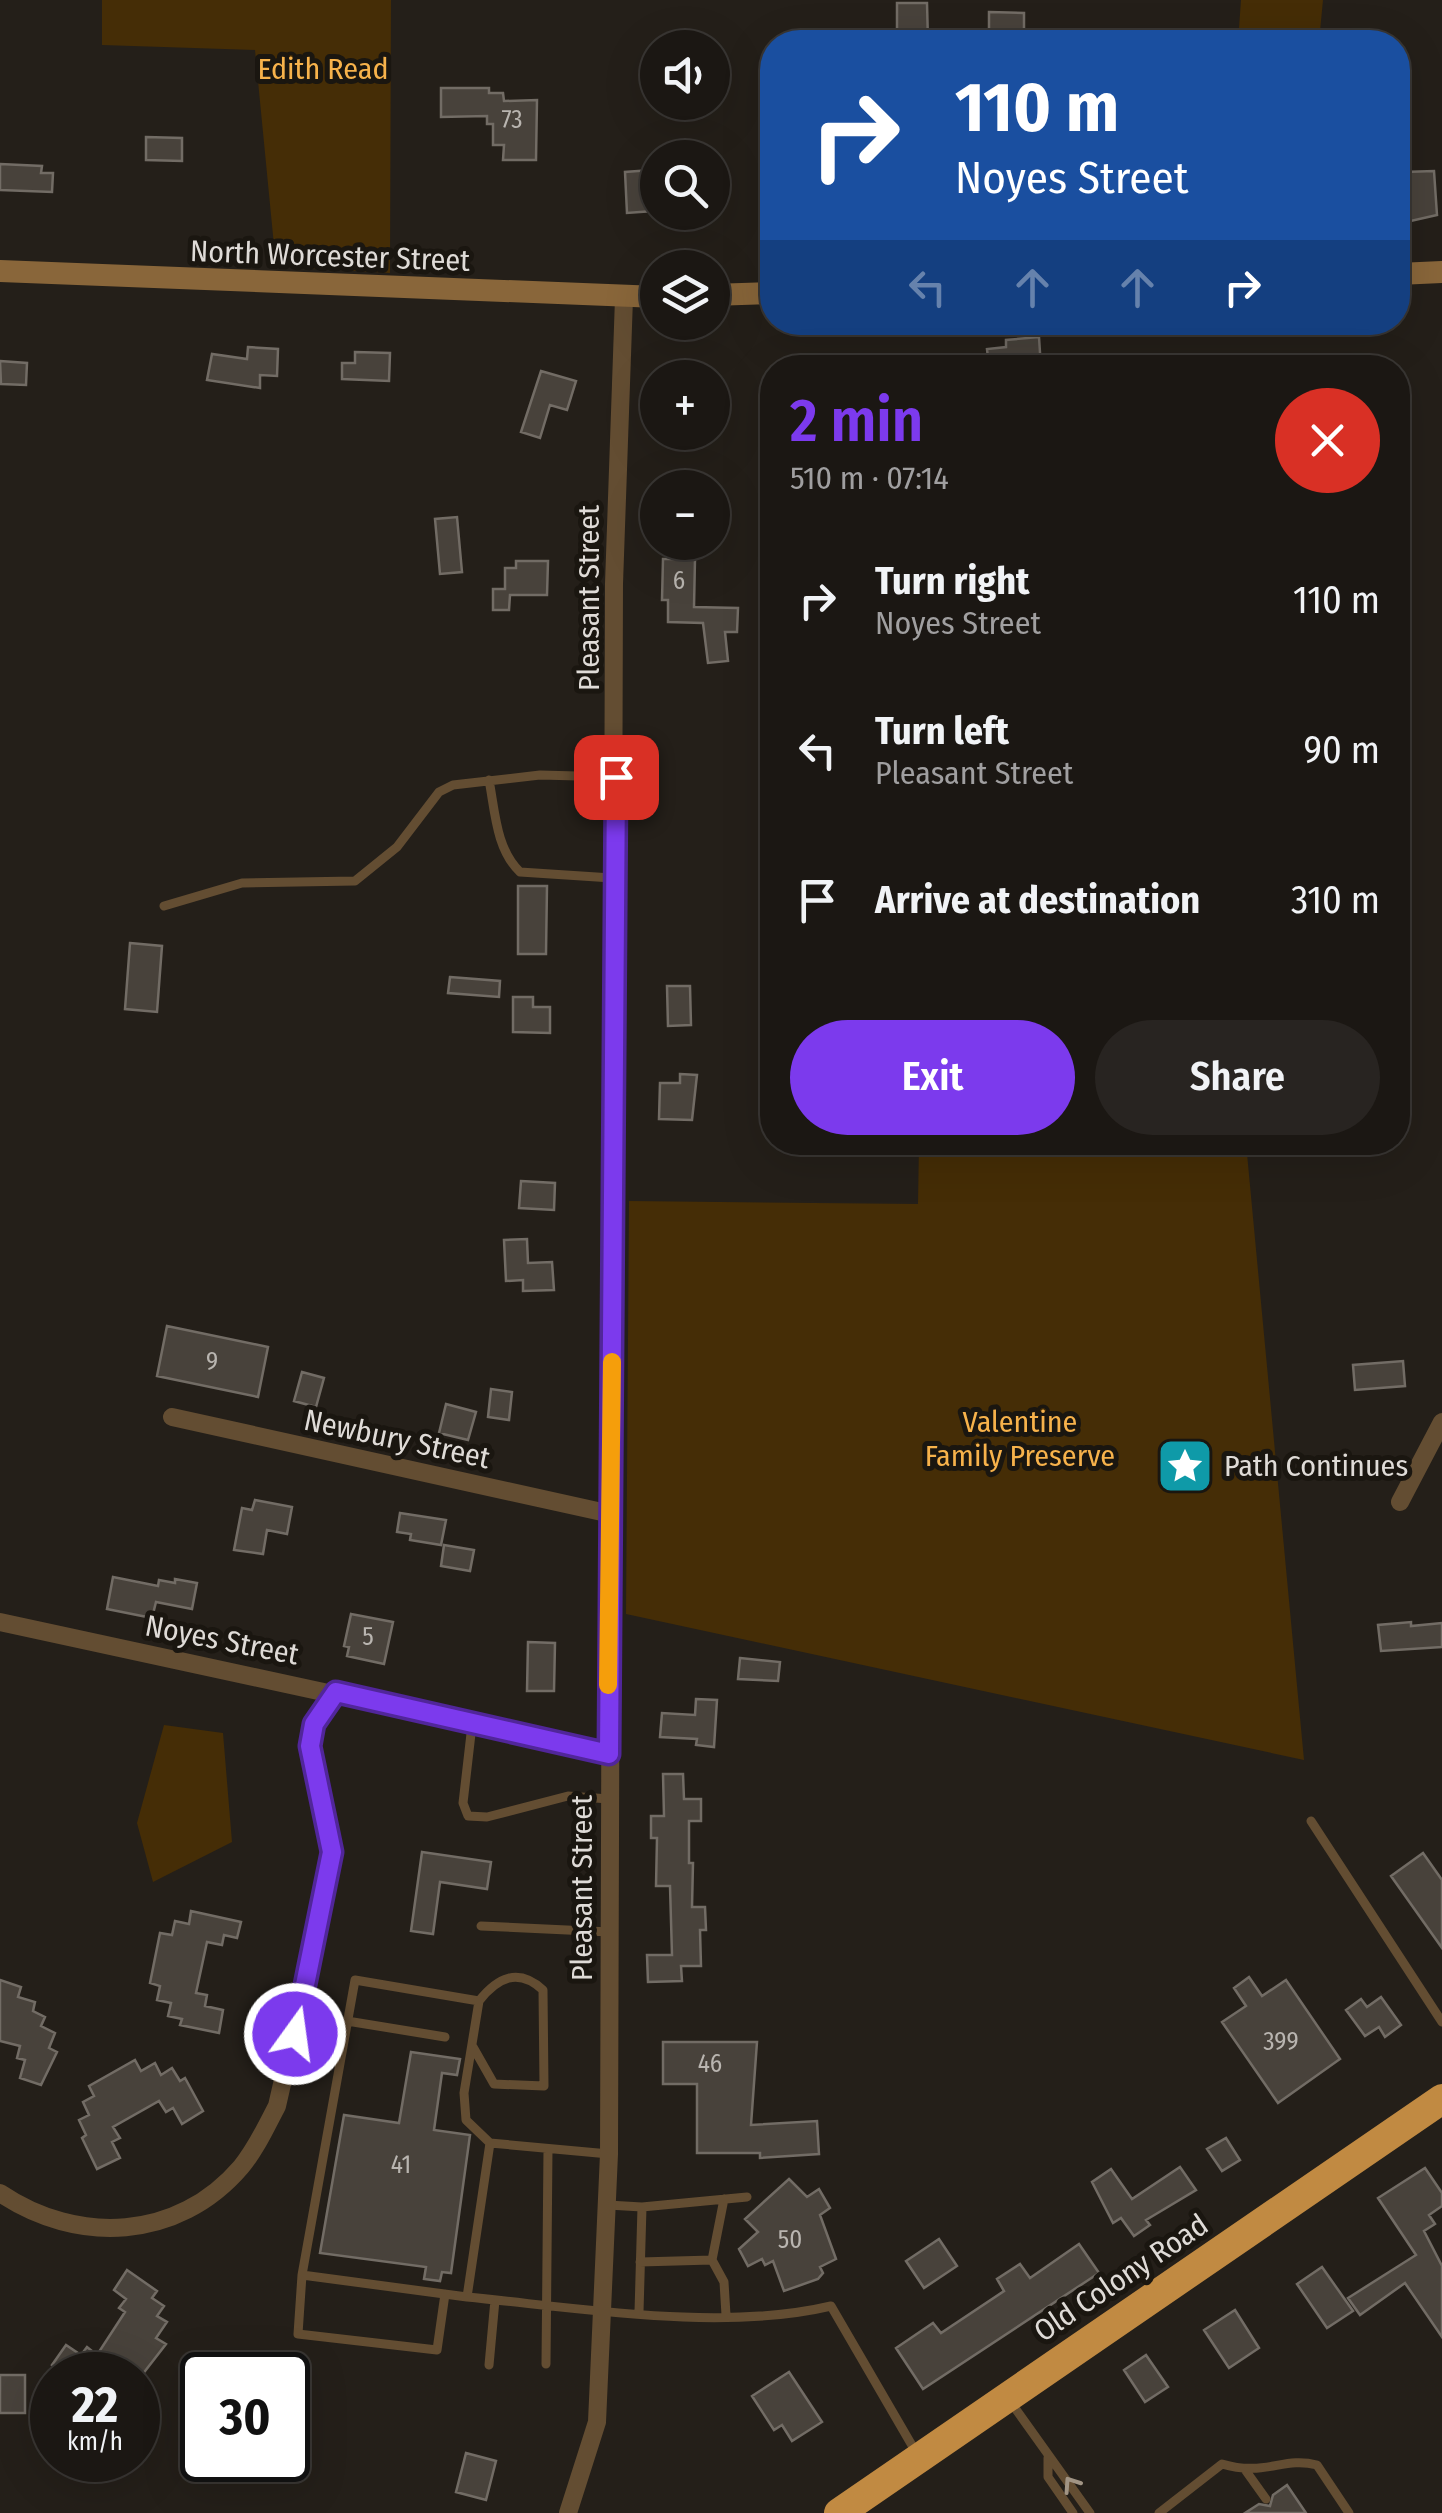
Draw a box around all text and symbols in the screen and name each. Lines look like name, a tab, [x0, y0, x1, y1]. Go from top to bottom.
map controls	[640, 30, 730, 560]
button: sound	[640, 30, 730, 120]
park label: Edith Read	[257, 51, 389, 87]
text: 110 m	[955, 66, 1119, 150]
icon: right	[790, 70, 920, 200]
house number: 73	[501, 105, 523, 135]
button: search	[640, 140, 730, 230]
text: Noyes Street	[955, 151, 1188, 205]
street label: North Worcester Street	[189, 233, 471, 279]
button: layers	[640, 250, 730, 340]
icon: left	[900, 260, 955, 315]
icon: ahead	[1005, 260, 1060, 315]
icon: ahead	[1110, 260, 1165, 315]
icon: right	[1215, 260, 1270, 315]
button: +	[640, 360, 730, 450]
text: 2 min	[790, 385, 923, 457]
button: close	[1275, 388, 1380, 493]
text: 510 m · 07:14	[790, 459, 949, 497]
button: −	[640, 470, 730, 560]
street label: Pleasant Street	[571, 505, 607, 691]
text: Turn right	[875, 558, 1029, 604]
house number: 6	[673, 566, 685, 596]
icon: right	[790, 573, 845, 628]
text: 110 m	[1293, 577, 1380, 623]
text: Noyes Street	[875, 604, 1041, 642]
text: Turn left	[875, 708, 1009, 754]
icon: left	[790, 723, 845, 778]
text: 90 m	[1304, 727, 1380, 773]
pin	[574, 735, 659, 820]
icon: arrive	[589, 750, 644, 805]
text: Pleasant Street	[875, 754, 1073, 792]
icon: arrive	[790, 873, 845, 928]
text: Arrive at destination	[875, 877, 1200, 923]
text: 310 m	[1291, 877, 1380, 923]
button: Exit	[790, 1020, 1075, 1135]
button: Share	[1095, 1020, 1380, 1135]
house number: 9	[206, 1347, 218, 1377]
street label: Newbury Street	[301, 1402, 493, 1476]
park label: Valentine Family Preserve	[925, 1404, 1115, 1474]
place icon: Path Continues	[1155, 1436, 1215, 1496]
place label: Path Continues	[1224, 1448, 1408, 1484]
street label: Noyes Street	[142, 1607, 302, 1673]
house number: 5	[362, 1622, 374, 1652]
street label: Pleasant Street	[564, 1795, 600, 1981]
position arrow	[243, 1982, 347, 2086]
house number: 399	[1263, 2027, 1299, 2057]
house number: 46	[698, 2049, 722, 2079]
house number: 41	[391, 2150, 411, 2180]
street label: Old Colony Road	[1027, 2207, 1215, 2349]
house number: 50	[778, 2225, 802, 2255]
speed limit sign: 30	[180, 2352, 310, 2482]
text: 22	[72, 2375, 118, 2435]
text: km/h	[67, 2427, 123, 2457]
one-way arrow	[1065, 2477, 1083, 2496]

